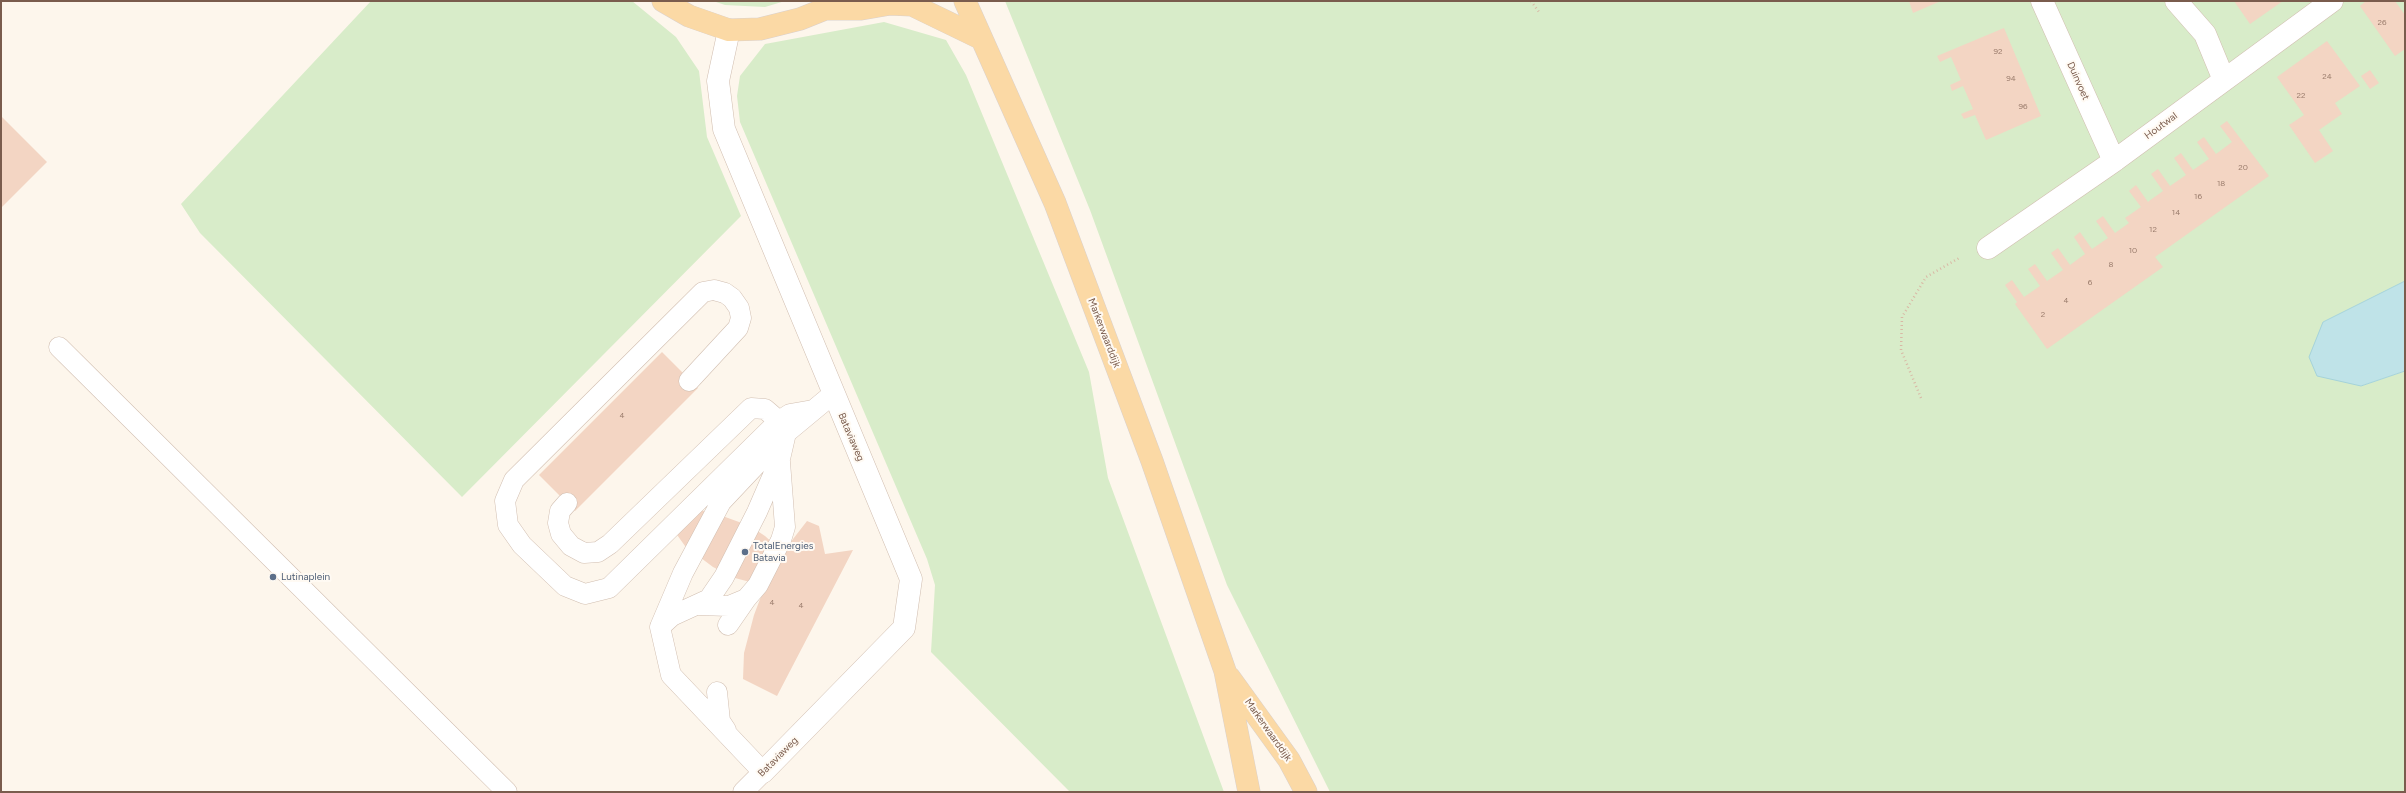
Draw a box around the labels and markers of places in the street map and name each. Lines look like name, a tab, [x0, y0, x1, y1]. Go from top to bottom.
place label: TotalEnergies Batavia	[753, 540, 813, 564]
marker: TotalEnergies Batavia	[740, 547, 750, 557]
place label: Lutinaplein	[281, 571, 330, 583]
marker: Lutinaplein	[268, 572, 278, 582]

